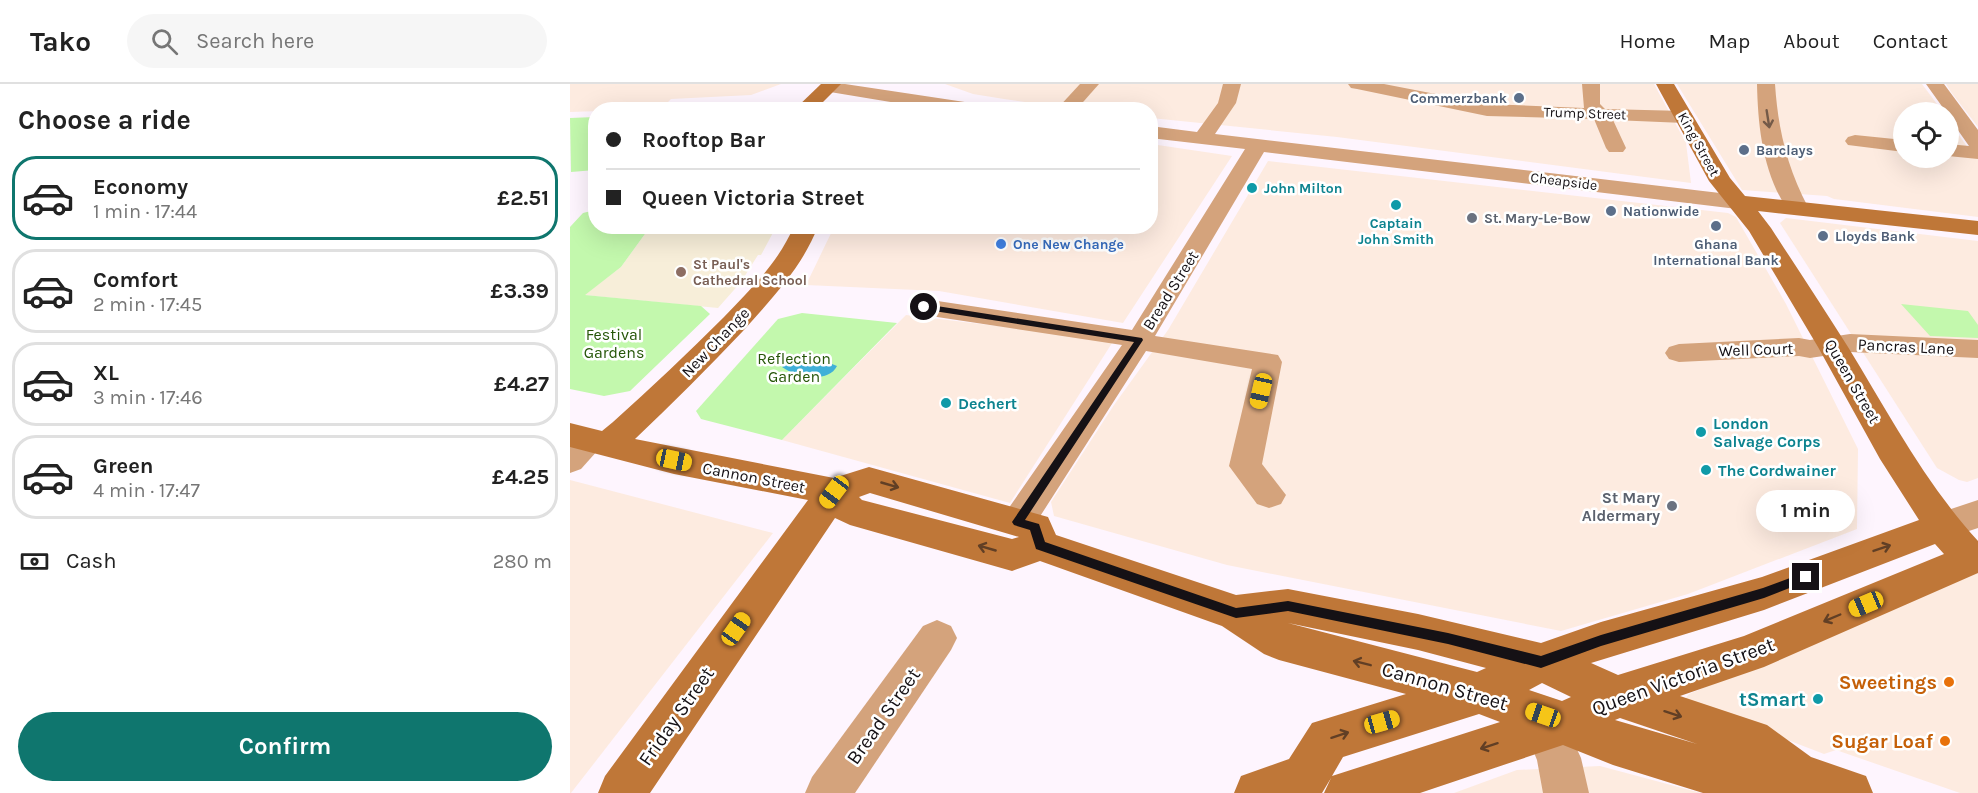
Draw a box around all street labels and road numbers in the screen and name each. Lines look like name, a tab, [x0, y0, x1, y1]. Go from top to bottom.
street label: Trump Street	[1543, 104, 1627, 123]
street label: King Street	[1674, 109, 1723, 179]
street label: Cheapside	[1530, 169, 1598, 194]
street label: Bread Street	[1139, 247, 1202, 333]
street label: New Change	[677, 303, 753, 381]
street label: Pancras Lane	[1857, 334, 1955, 359]
street label: Queen Street	[1821, 336, 1884, 427]
street label: Well Court	[1718, 339, 1794, 360]
street label: Cannon Street	[701, 458, 807, 497]
street label: Queen Victoria Street	[1589, 633, 1778, 720]
street label: Cannon Street	[1379, 658, 1511, 716]
street label: Friday Street	[634, 662, 719, 770]
street label: Bread Street	[842, 663, 925, 769]

